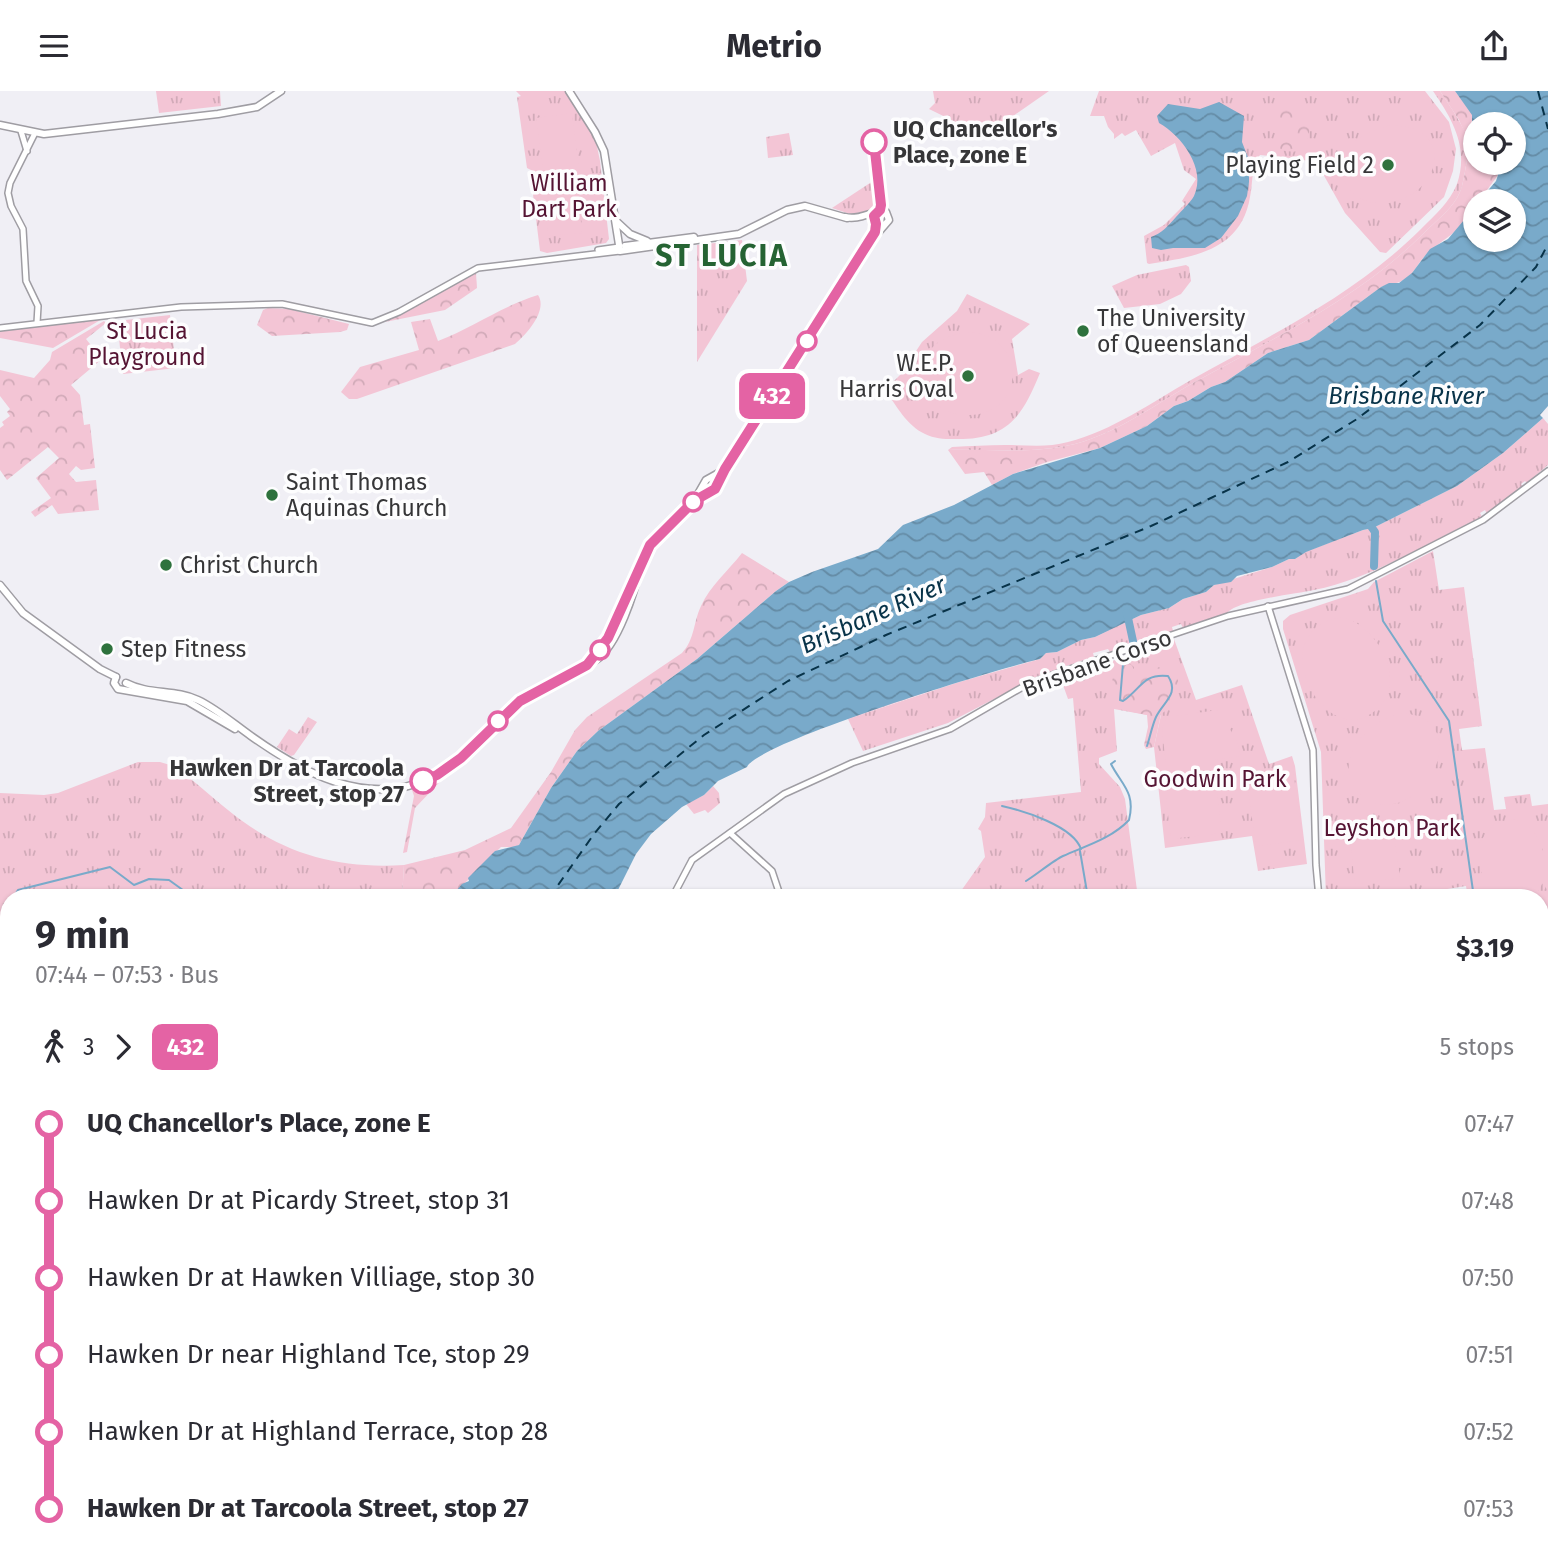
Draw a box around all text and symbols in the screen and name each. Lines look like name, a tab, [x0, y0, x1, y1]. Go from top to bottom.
icon: menu	[35, 27, 73, 65]
text: Metrio	[726, 27, 822, 65]
icon: share	[1475, 27, 1513, 65]
map controls	[1463, 112, 1526, 252]
button: locate	[1463, 112, 1526, 175]
place label: UQ Chancellor's Place, zone E	[893, 115, 1057, 169]
marker: UQ Chancellor's Place, zone E	[861, 129, 887, 155]
place label: Playing Field 2	[1225, 151, 1374, 179]
marker: Playing Field 2	[1380, 157, 1396, 173]
park label: William Dart Park	[521, 169, 617, 223]
button: layers	[1463, 189, 1526, 252]
district label: ST LUCIA	[655, 238, 789, 274]
place label: The University of Queensland	[1097, 304, 1249, 358]
park label: St Lucia Playground	[88, 317, 206, 371]
marker: The University of Queensland	[1075, 323, 1091, 339]
unlabelled marker	[797, 331, 817, 351]
place label: W.E.P. Harris Oval	[839, 349, 954, 403]
marker: W.E.P. Harris Oval	[960, 368, 976, 384]
line badge: 432	[732, 373, 812, 419]
text: 432	[753, 382, 791, 410]
water label: Brisbane River	[1328, 382, 1485, 410]
place label: Saint Thomas Aquinas Church	[286, 468, 448, 522]
marker: Saint Thomas Aquinas Church	[264, 487, 280, 503]
unlabelled marker	[683, 492, 703, 512]
place label: Christ Church	[180, 551, 319, 579]
marker: Christ Church	[158, 557, 174, 573]
water label: Brisbane River	[796, 570, 951, 659]
street label: Brisbane Corso	[1019, 623, 1175, 703]
place label: Step Fitness	[121, 635, 246, 663]
unlabelled marker	[590, 640, 610, 660]
marker: Step Fitness	[99, 641, 115, 657]
unlabelled marker	[488, 711, 508, 731]
place label: Hawken Dr at Tarcoola Street, stop 27	[169, 754, 404, 808]
park label: Goodwin Park	[1144, 765, 1287, 793]
marker: Hawken Dr at Tarcoola Street, stop 27	[410, 768, 436, 794]
park label: Leyshon Park	[1324, 814, 1461, 842]
text: 9 min	[35, 912, 130, 958]
text: $3.19	[1456, 933, 1514, 964]
text: 07:44 – 07:53 · Bus	[35, 961, 218, 989]
icon: walk	[35, 1028, 73, 1066]
icon: forward	[104, 1028, 142, 1066]
text: 3	[83, 1033, 94, 1061]
text: 432	[166, 1033, 204, 1061]
text: 5 stops	[1440, 1033, 1514, 1061]
text: UQ Chancellor's Place, zone E	[87, 1108, 431, 1139]
text: 07:47	[1464, 1110, 1514, 1138]
text: Hawken Dr at Picardy Street, stop 31	[87, 1185, 510, 1216]
text: 07:48	[1461, 1187, 1514, 1215]
text: Hawken Dr at Hawken Villiage, stop 30	[87, 1262, 535, 1293]
text: 07:50	[1461, 1264, 1514, 1292]
text: Hawken Dr near Highland Tce, stop 29	[87, 1339, 530, 1370]
text: 07:51	[1465, 1341, 1514, 1369]
text: Hawken Dr at Highland Terrace, stop 28	[87, 1416, 548, 1447]
text: 07:52	[1463, 1418, 1514, 1446]
text: Hawken Dr at Tarcoola Street, stop 27	[87, 1493, 529, 1524]
text: 07:53	[1463, 1495, 1514, 1523]

